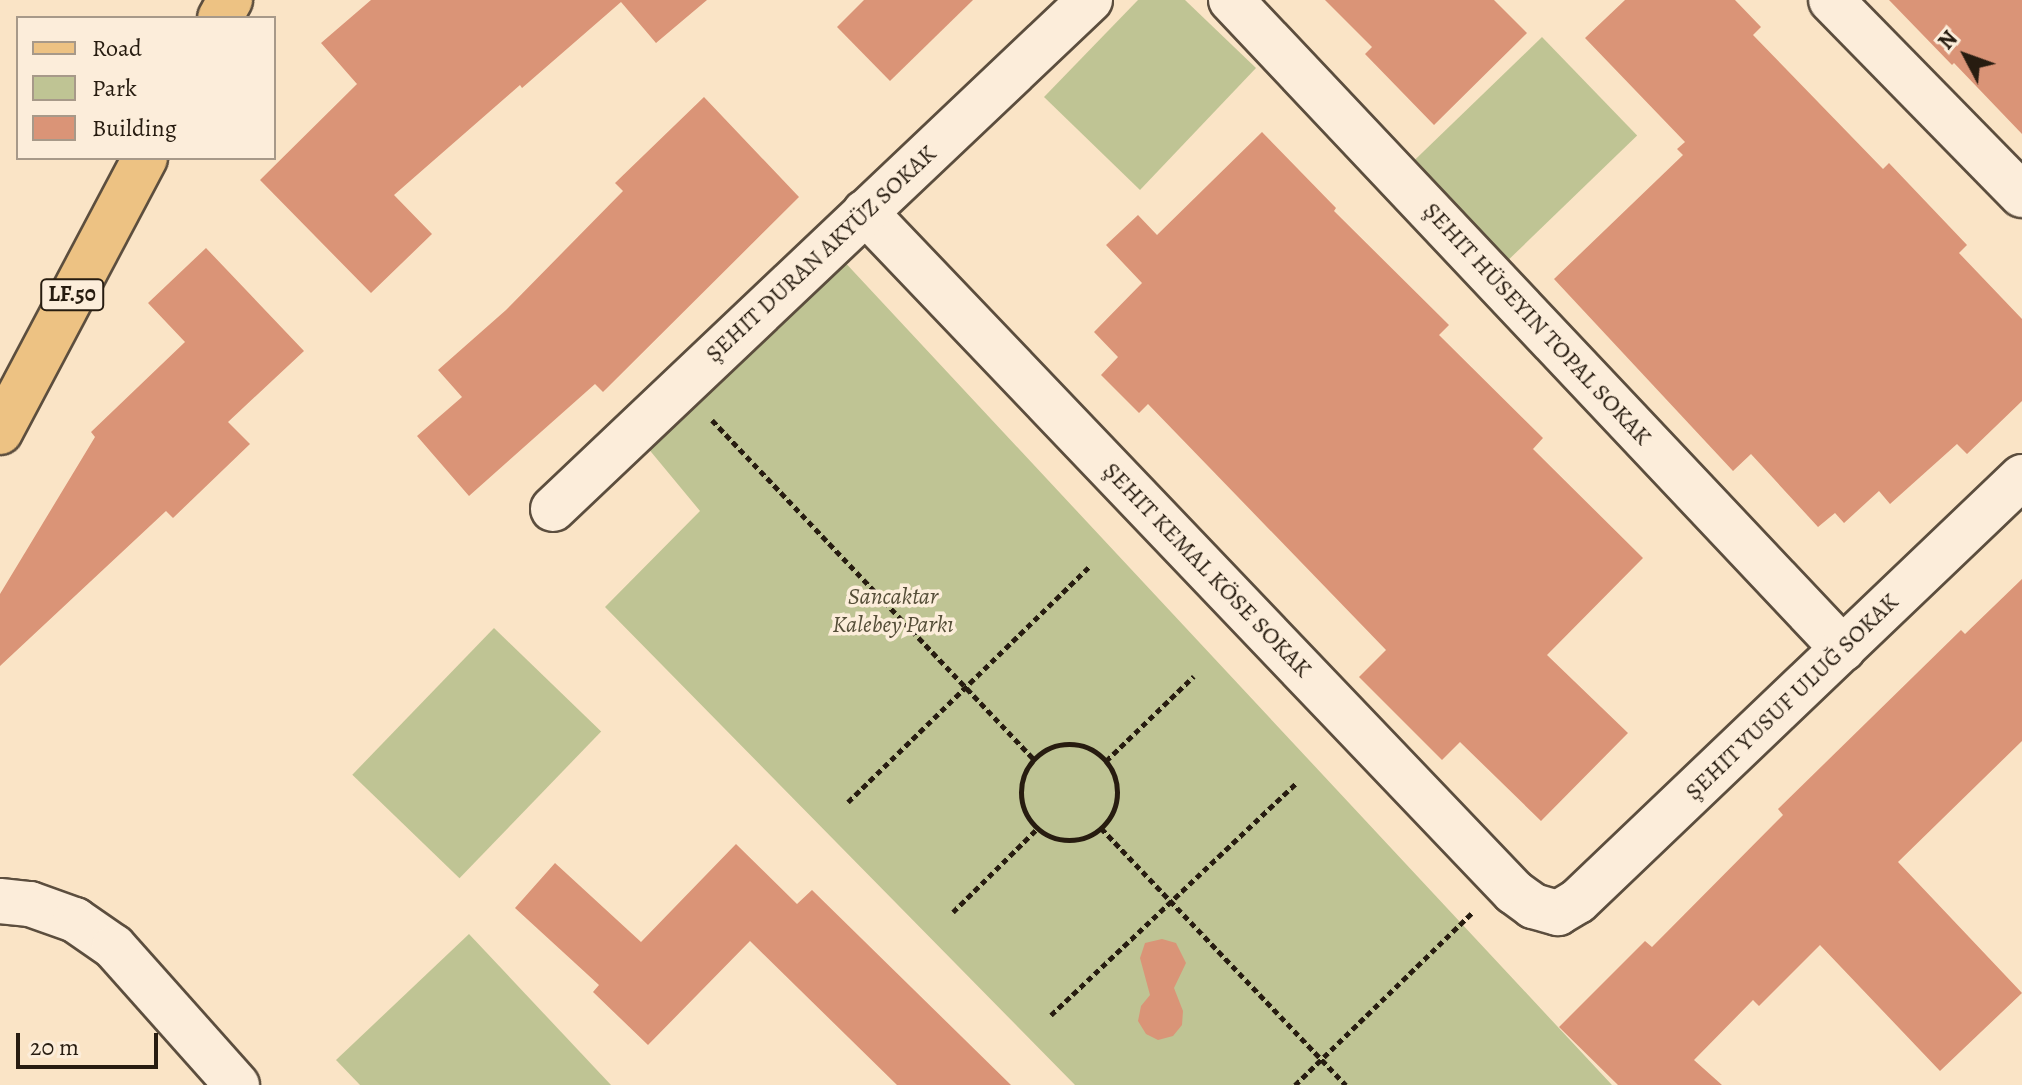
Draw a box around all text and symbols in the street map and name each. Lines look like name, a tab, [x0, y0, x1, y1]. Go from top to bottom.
legend	[16, 16, 276, 160]
north arrow	[1926, 16, 2006, 96]
text: N	[1931, 24, 1964, 56]
text: Road	[92, 32, 142, 64]
text: Park	[92, 72, 137, 104]
text: Building	[92, 112, 177, 144]
street label: ŞEHIT DURAN AKYÜZ SOKAK	[700, 140, 942, 368]
street label: ŞEHIT HÜSEYIN TOPAL SOKAK	[1417, 197, 1657, 451]
road number: LF.50	[40, 277, 104, 313]
street label: ŞEHIT KEMAL KÖSE SOKAK	[1097, 457, 1317, 683]
park label: Sancaktar Kalebey Parkı	[832, 583, 954, 639]
street label: ŞEHIT YUSUF ULUĞ SOKAK	[1679, 588, 1905, 806]
scale bar	[20, 1017, 162, 1067]
text: 20 m	[30, 1031, 79, 1063]

